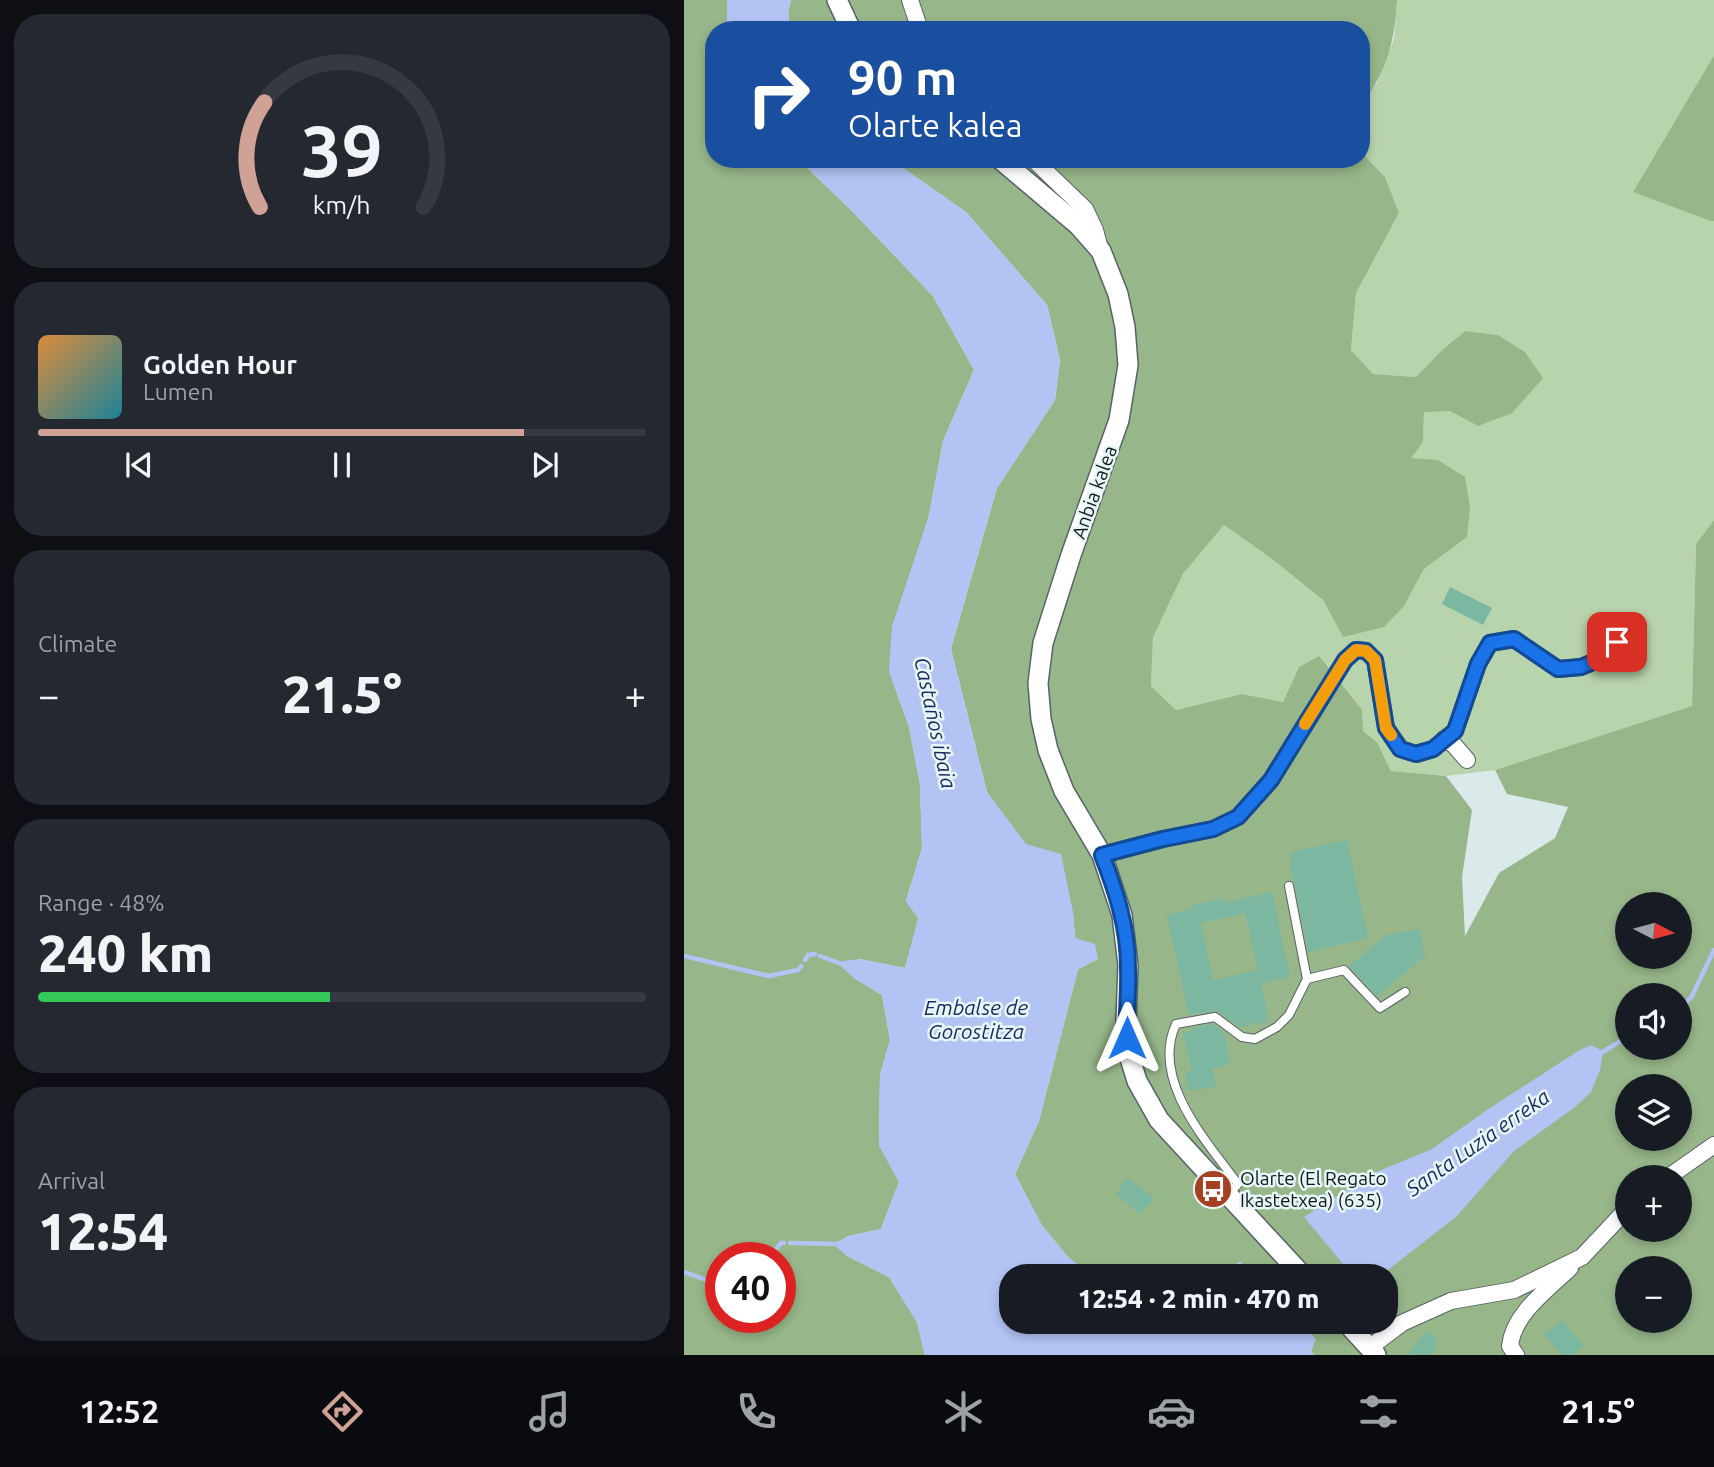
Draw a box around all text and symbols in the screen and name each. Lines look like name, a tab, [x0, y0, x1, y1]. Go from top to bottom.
icon: right	[733, 49, 824, 140]
text: 90 m	[848, 49, 957, 104]
text: Olarte kalea	[848, 107, 1022, 143]
text: 39	[301, 109, 383, 191]
text: km/h	[313, 191, 371, 219]
text: Golden Hour	[143, 350, 297, 379]
text: Lumen	[143, 379, 214, 404]
street label: Anbia kalea	[1067, 442, 1121, 542]
icon: previous	[120, 446, 158, 484]
icon: pause	[323, 446, 361, 484]
icon: next	[526, 446, 564, 484]
pin	[1587, 612, 1647, 672]
icon: arrive	[1598, 623, 1636, 661]
text: Climate	[38, 631, 117, 656]
water label: Castaños ibaia	[910, 655, 962, 791]
text: 21.5°	[282, 665, 402, 723]
text: −	[38, 674, 59, 716]
text: +	[625, 674, 646, 716]
text: Range · 48%	[38, 890, 165, 915]
north arrow	[1615, 892, 1692, 970]
map controls	[1615, 892, 1692, 1333]
text: 240 km	[38, 924, 213, 982]
button: sound	[1615, 983, 1692, 1060]
water label: Embalse de Gorostitza	[924, 995, 1029, 1043]
position arrow	[1090, 1001, 1164, 1075]
button: layers	[1615, 1074, 1692, 1151]
water label: Santa Luzia erreka	[1401, 1084, 1554, 1201]
button: +	[1615, 1165, 1692, 1242]
place label: Olarte (El Regato Ikastetxea) (635)	[1240, 1167, 1387, 1211]
text: Arrival	[38, 1168, 105, 1193]
bus stop icon: Olarte (El Regato Ikastetxea) (635)	[1192, 1168, 1234, 1210]
text: 12:54	[38, 1202, 168, 1260]
speed limit sign: 40	[705, 1242, 796, 1333]
button: −	[1615, 1256, 1692, 1333]
text: 12:54 · 2 min · 470 m	[1078, 1284, 1319, 1313]
icon: directions	[318, 1387, 367, 1436]
icon: music	[525, 1387, 574, 1436]
icon: phone	[732, 1387, 781, 1436]
icon: climate	[939, 1387, 988, 1436]
icon: car	[1147, 1387, 1196, 1436]
icon: filters	[1354, 1387, 1403, 1436]
text: 12:52	[79, 1393, 159, 1429]
text: 21.5°	[1561, 1393, 1635, 1429]

